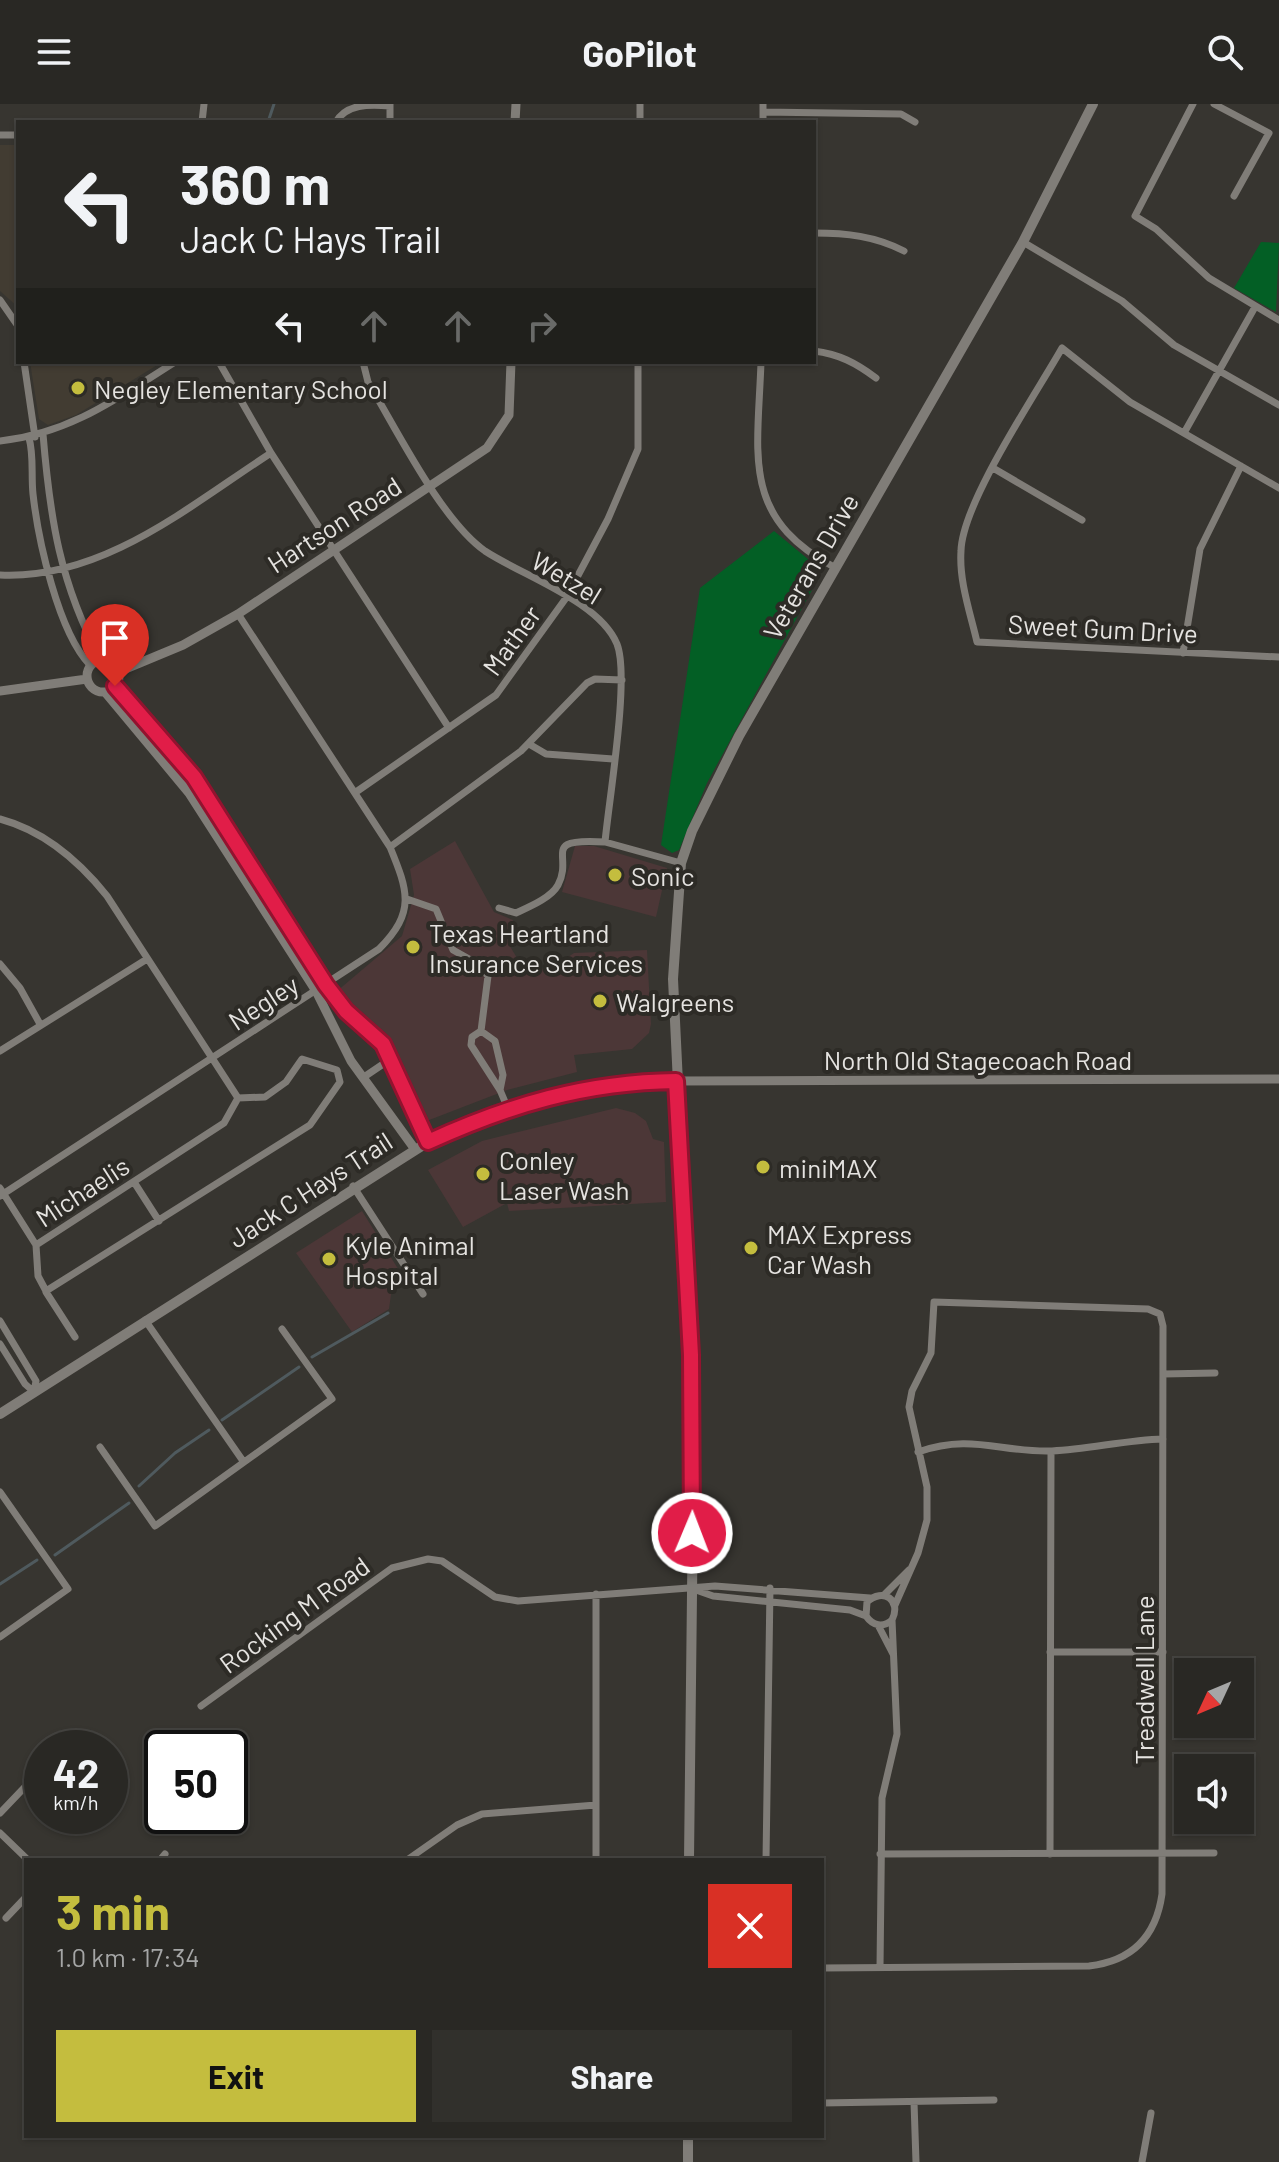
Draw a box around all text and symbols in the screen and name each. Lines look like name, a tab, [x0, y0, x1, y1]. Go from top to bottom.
icon: menu	[32, 30, 76, 74]
icon: search	[1203, 30, 1247, 74]
text: GoPilot	[582, 31, 697, 74]
text: 360 m	[180, 149, 330, 216]
icon: left	[48, 152, 152, 256]
text: Jack C Hays Trail	[180, 217, 441, 260]
icon: left	[268, 304, 312, 348]
icon: ahead	[352, 304, 396, 348]
icon: ahead	[436, 304, 480, 348]
icon: right	[520, 304, 564, 348]
place label: Negley Elementary School	[94, 373, 388, 404]
marker: Negley Elementary School	[69, 379, 87, 397]
street label: Hartson Road	[261, 469, 407, 579]
street label: Veterans Drive	[756, 488, 864, 644]
street label: Wetzel	[526, 544, 608, 610]
street label: Mather	[475, 599, 547, 681]
pin	[81, 604, 149, 686]
street label: Sweet Gum Drive	[1007, 608, 1199, 648]
icon: arrive	[93, 616, 137, 660]
place label: Sonic	[631, 860, 695, 891]
marker: Sonic	[606, 866, 624, 884]
place label: Texas Heartland Insurance Services	[429, 917, 643, 978]
marker: Texas Heartland Insurance Services	[404, 938, 422, 956]
street label: Negley	[222, 968, 304, 1036]
place label: Walgreens	[616, 986, 734, 1017]
marker: Walgreens	[591, 992, 609, 1010]
street label: North Old Stagecoach Road	[824, 1044, 1132, 1075]
street label: Jack C Hays Trail	[222, 1125, 398, 1253]
place label: Conley Laser Wash	[499, 1144, 629, 1205]
street label: Michaelis	[30, 1149, 134, 1233]
place label: miniMAX	[779, 1152, 877, 1183]
marker: miniMAX	[754, 1158, 772, 1176]
marker: Conley Laser Wash	[474, 1165, 492, 1183]
place label: MAX Express Car Wash	[767, 1218, 912, 1279]
place label: Kyle Animal Hospital	[345, 1229, 475, 1290]
marker: MAX Express Car Wash	[742, 1239, 760, 1257]
marker: Kyle Animal Hospital	[320, 1250, 338, 1268]
position arrow	[650, 1491, 734, 1575]
street label: Rocking M Road	[213, 1549, 375, 1679]
street label: Treadwell Lane	[1128, 1595, 1159, 1765]
north arrow	[1174, 1658, 1254, 1738]
map controls	[1174, 1658, 1254, 1834]
speed limit sign: 50	[144, 1730, 248, 1834]
text: 42	[53, 1748, 99, 1796]
button: sound	[1174, 1754, 1254, 1834]
text: km/h	[53, 1790, 99, 1814]
text: 3 min	[56, 1882, 170, 1940]
button: close	[708, 1884, 792, 1968]
text: 1.0 km · 17:34	[56, 1941, 200, 1972]
button: Exit	[56, 2030, 416, 2122]
button: Share	[432, 2030, 792, 2122]

